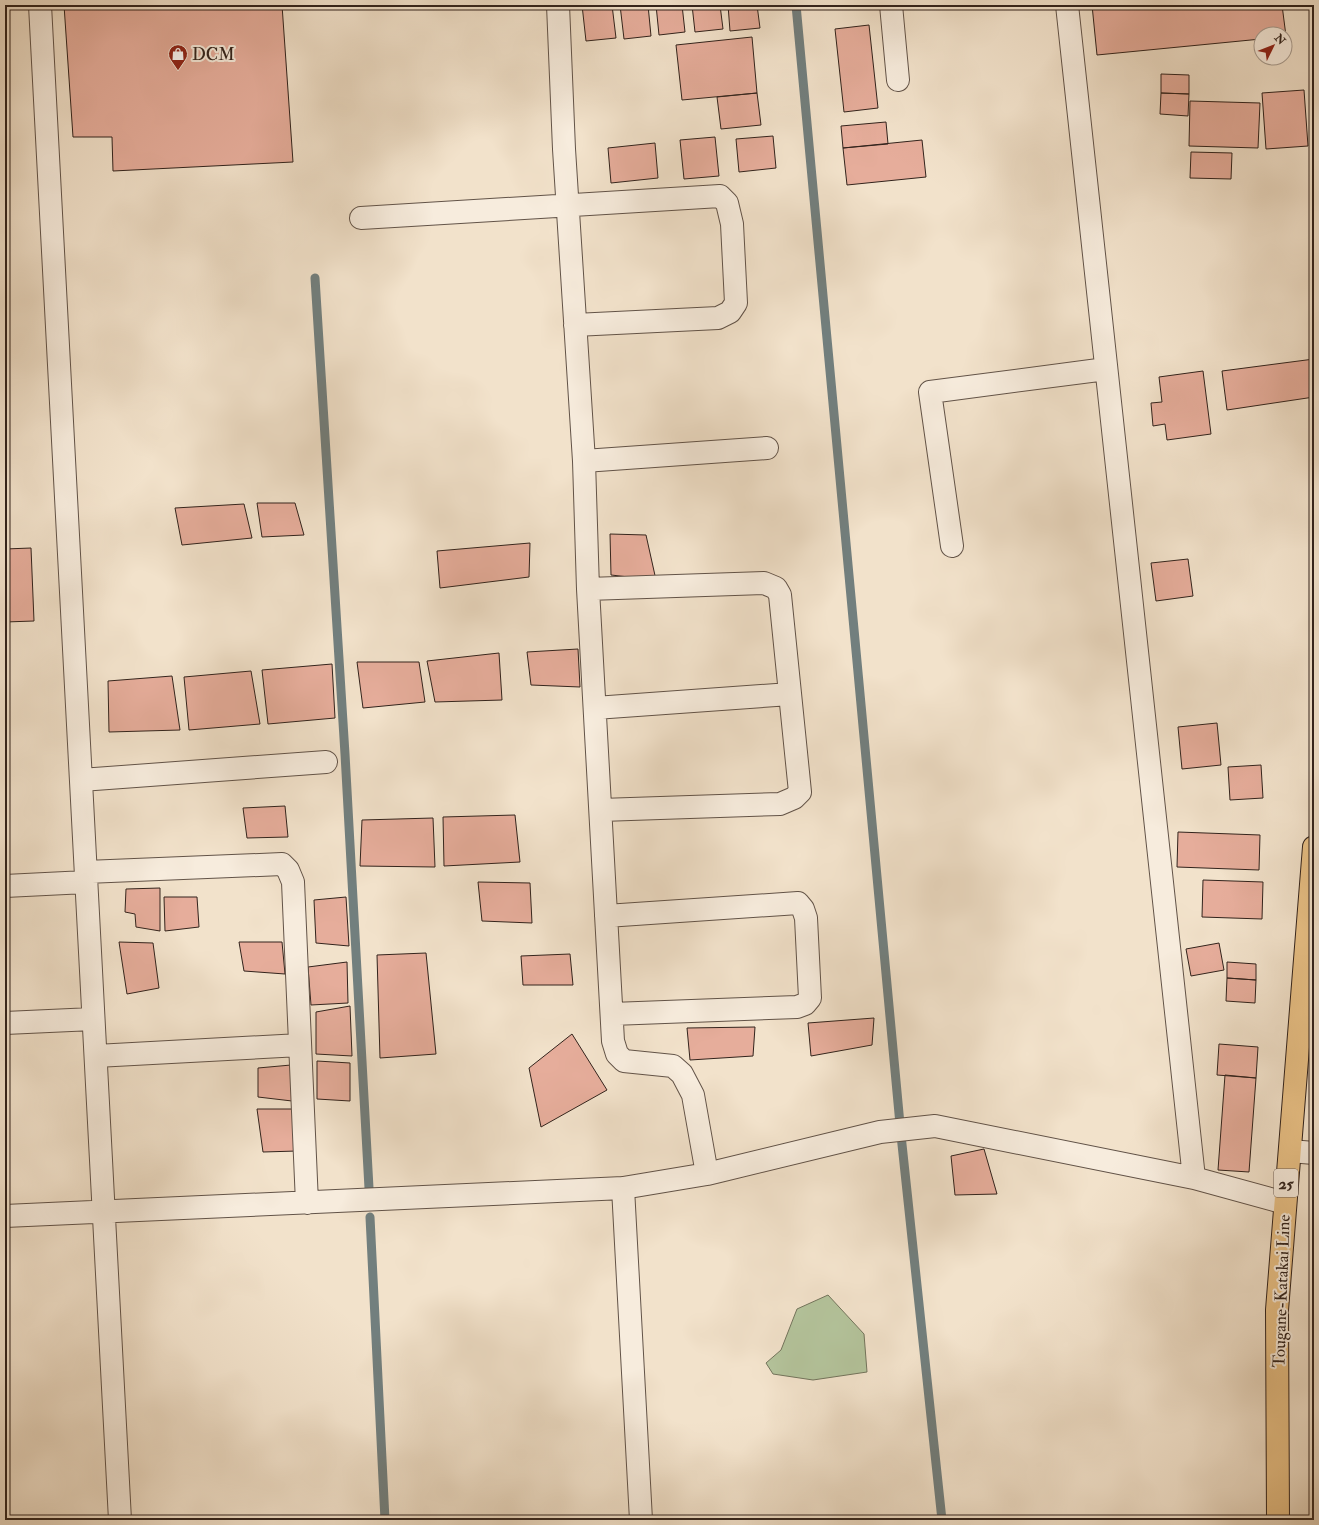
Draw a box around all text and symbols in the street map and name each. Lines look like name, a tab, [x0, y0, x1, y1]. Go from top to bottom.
north arrow	[1253, 26, 1293, 66]
text: N	[1271, 31, 1289, 48]
shop icon: DCM	[167, 43, 189, 71]
place label: DCM	[192, 44, 235, 65]
road number: 25	[1274, 1169, 1298, 1197]
street label: Tougane-Katakai Line	[1268, 1214, 1295, 1368]

